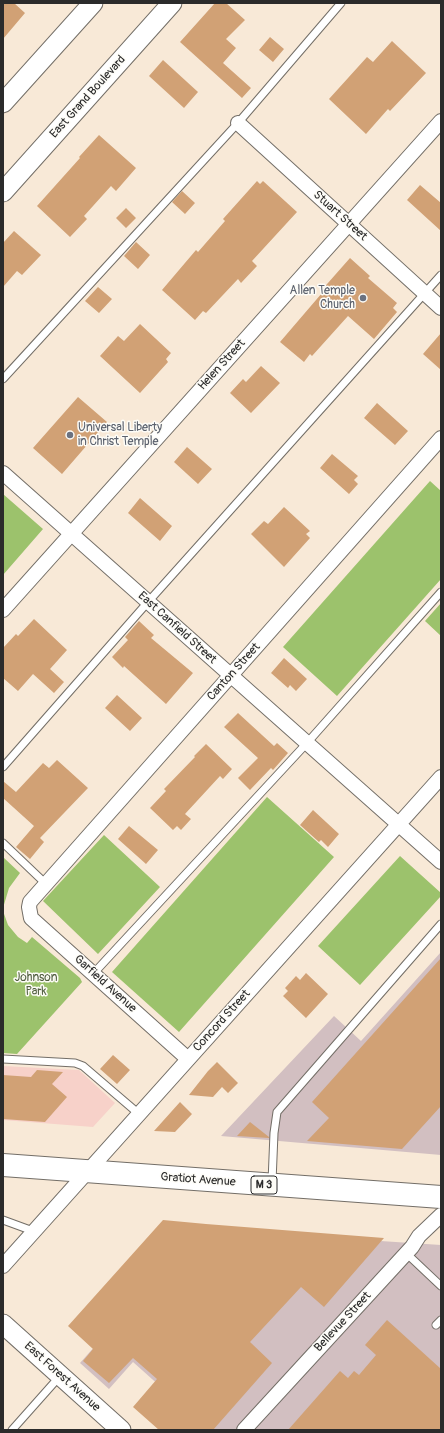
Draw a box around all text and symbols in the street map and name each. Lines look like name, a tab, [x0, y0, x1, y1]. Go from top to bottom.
street label: East Grand Boulevard	[47, 53, 129, 141]
street label: Stuart Street	[310, 188, 370, 244]
place label: Allen Temple Church	[290, 284, 355, 312]
marker: Allen Temple Church	[358, 293, 368, 303]
street label: Helen Street	[195, 337, 249, 393]
place label: Universal Liberty in Christ Temple	[78, 421, 162, 449]
marker: Universal Liberty in Christ Temple	[65, 430, 75, 440]
street label: East Canfield Street	[135, 589, 219, 667]
street label: Canton Street	[204, 640, 264, 704]
street label: Garfield Avenue	[71, 952, 139, 1016]
park label: Johnson Park	[15, 971, 57, 999]
street label: Concord Street	[191, 987, 253, 1055]
street label: Gratiot Avenue	[160, 1170, 236, 1190]
road number: M 3	[251, 1176, 277, 1194]
street label: Bellevue Street	[312, 1289, 374, 1355]
street label: East Forest Avenue	[21, 1339, 103, 1415]

